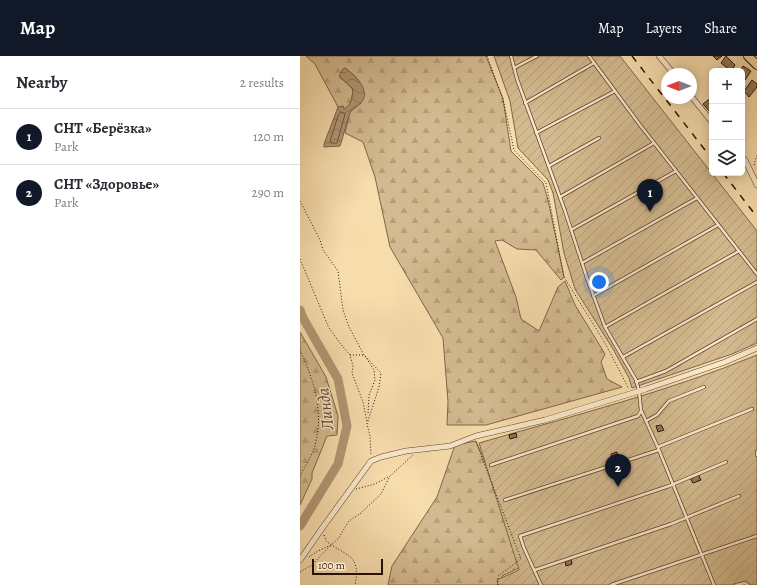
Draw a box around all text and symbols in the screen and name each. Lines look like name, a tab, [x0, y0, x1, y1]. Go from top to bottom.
text: Map	[20, 15, 55, 41]
text: Map	[598, 19, 624, 38]
text: Layers	[646, 19, 682, 38]
text: Share	[704, 19, 737, 38]
north arrow	[661, 68, 697, 104]
map controls	[709, 68, 745, 176]
button: +	[709, 68, 745, 104]
text: Nearby	[16, 71, 67, 94]
text: 2 results	[240, 74, 284, 91]
button: −	[709, 104, 745, 140]
text: СНТ «Берёзка»	[54, 118, 152, 138]
text: 1	[27, 128, 31, 145]
text: 120 m	[253, 128, 284, 145]
text: Park	[54, 138, 78, 155]
button: layers	[709, 140, 745, 176]
text: СНТ «Здоровье»	[54, 174, 159, 194]
pin: 1	[637, 179, 663, 212]
text: 2	[26, 184, 32, 201]
text: 290 m	[252, 184, 284, 201]
text: Park	[54, 194, 78, 211]
your location	[589, 272, 609, 292]
water label: Линда	[311, 386, 340, 433]
pin: 2	[605, 454, 631, 487]
scale bar	[312, 557, 383, 576]
text: 100 m	[318, 558, 345, 573]

